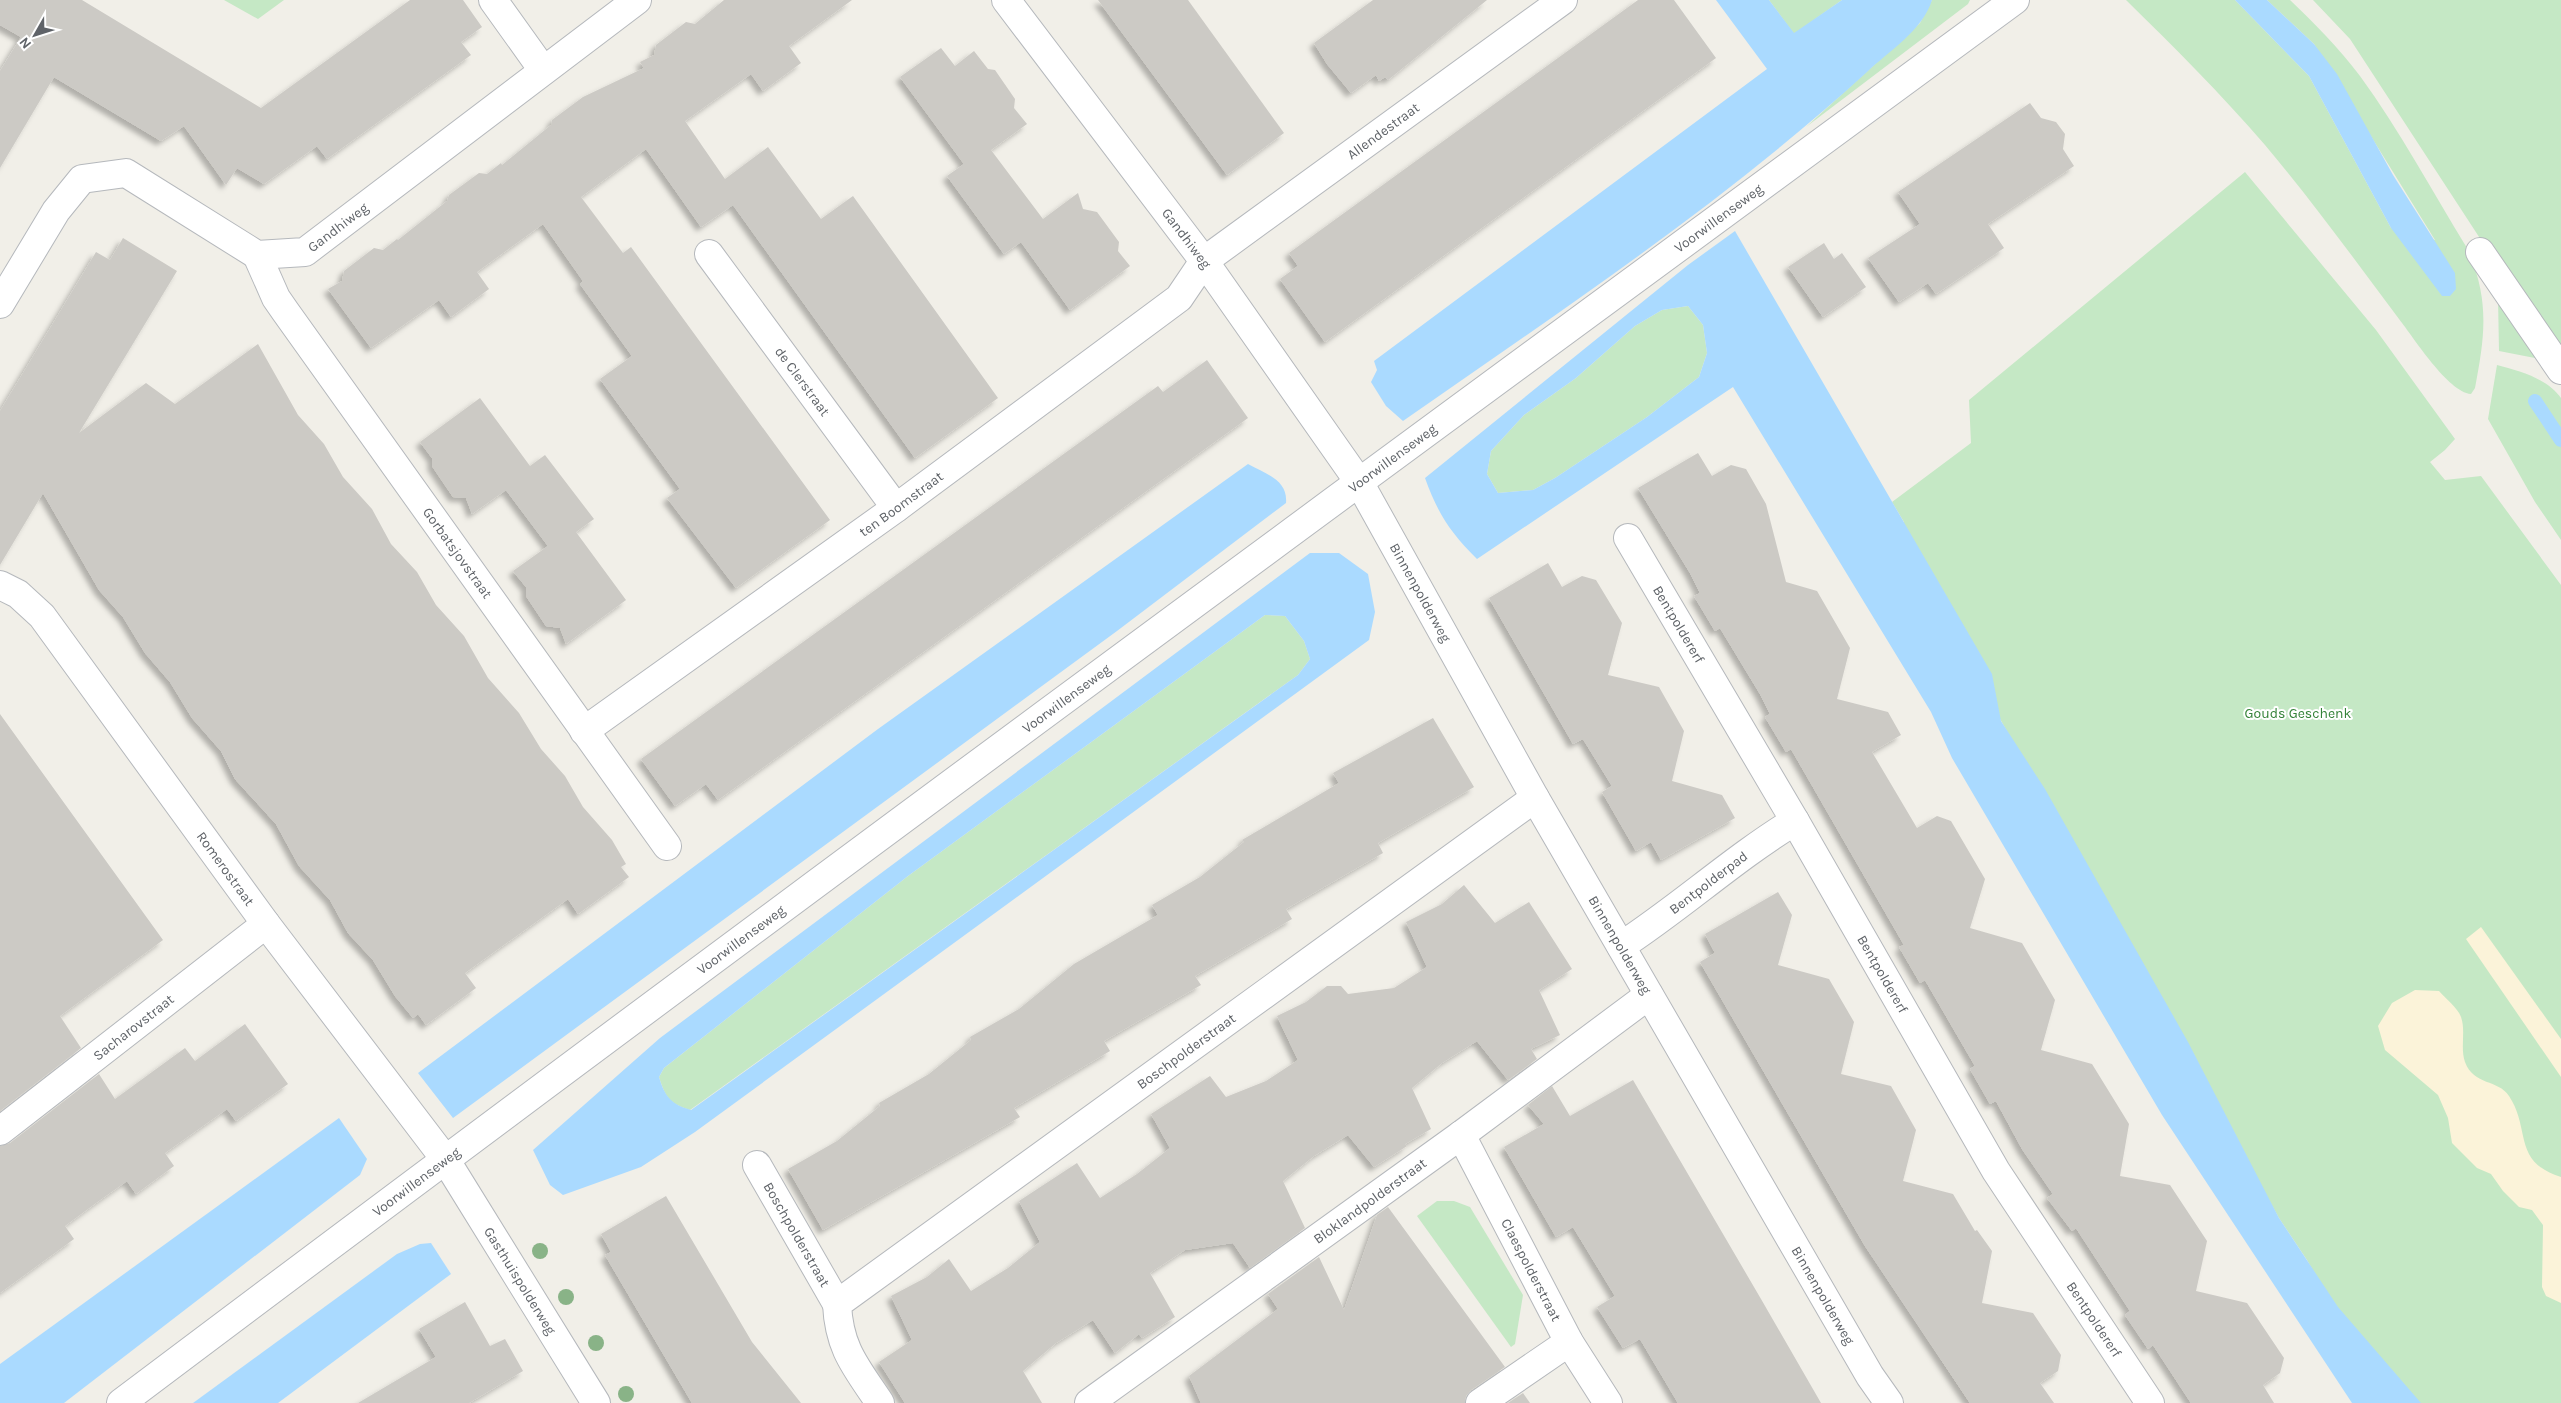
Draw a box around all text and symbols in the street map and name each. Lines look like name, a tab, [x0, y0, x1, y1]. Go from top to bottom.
north arrow	[10, 10, 60, 60]
text: N	[16, 34, 35, 52]
street label: Allendestraat	[1344, 99, 1423, 163]
street label: Voorwillenseweg	[1671, 180, 1766, 256]
street label: Gandhiweg	[304, 199, 371, 255]
street label: Gandhiweg	[1158, 205, 1215, 272]
street label: de Clerstraat	[772, 343, 834, 419]
street label: Voorwillenseweg	[1345, 420, 1440, 496]
street label: ten Boomstraat	[856, 468, 946, 540]
street label: Gorbatsjovstraat	[419, 504, 496, 602]
street label: Binnenpolderweg	[1386, 540, 1455, 645]
street label: Bentpoldererf	[1649, 582, 1708, 666]
street label: Voorwillenseweg	[1019, 660, 1114, 737]
park label: Gouds Geschenk	[2245, 705, 2352, 722]
street label: Romerostraat	[193, 828, 258, 909]
street label: Bentpolderpad	[1666, 847, 1751, 918]
street label: Binnenpolderweg	[1585, 893, 1655, 997]
street label: Voorwillenseweg	[693, 901, 788, 978]
street label: Bentpoldererf	[1854, 932, 1912, 1016]
street label: Sacharovstraat	[90, 990, 177, 1064]
street label: Boschpolderstraat	[1133, 1009, 1239, 1092]
street label: Voorwillenseweg	[369, 1143, 464, 1220]
street label: Bloklandpolderstraat	[1310, 1154, 1430, 1247]
street label: Boschpolderstraat	[760, 1179, 834, 1290]
street label: Claespolderstraat	[1498, 1216, 1565, 1324]
street label: Gasthuispolderweg	[481, 1224, 560, 1338]
street label: Binnenpolderweg	[1788, 1243, 1858, 1348]
street label: Bentpoldererf	[2063, 1278, 2126, 1360]

